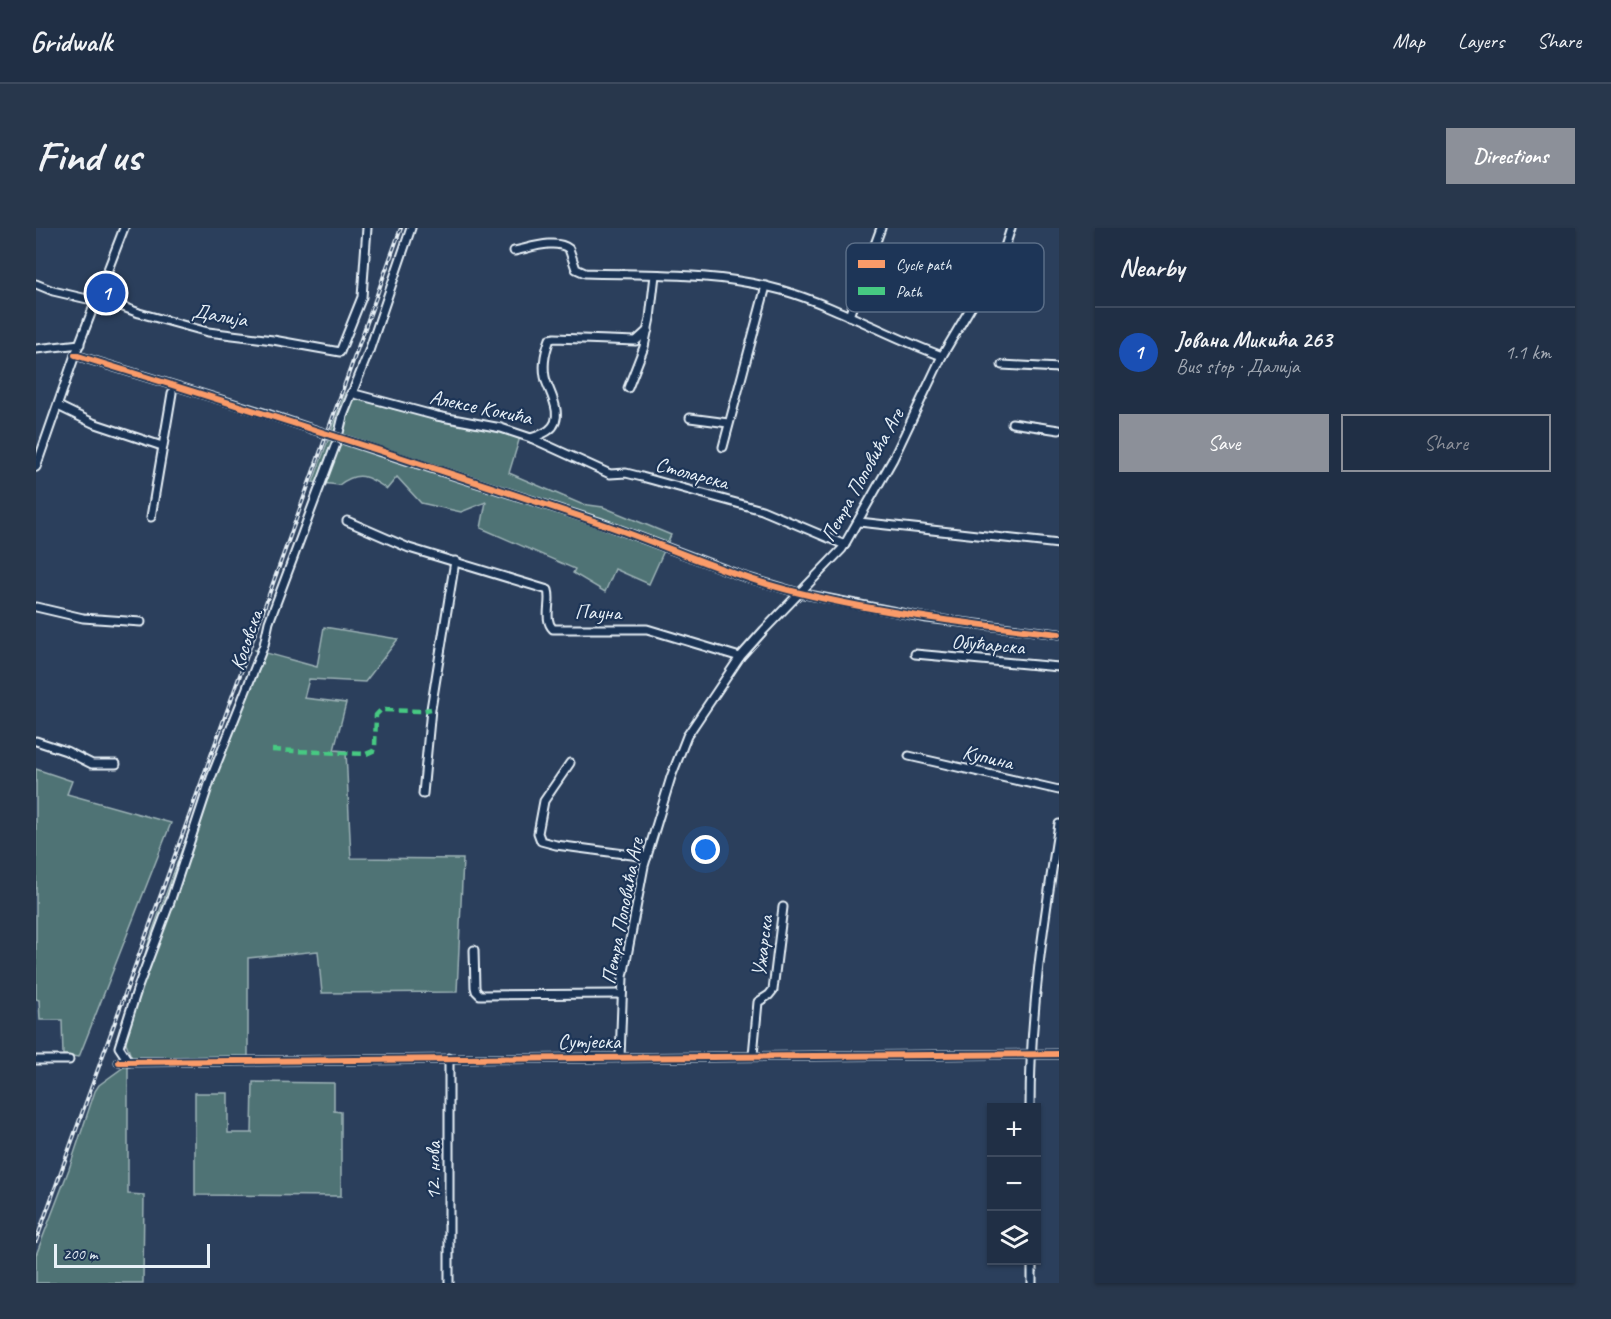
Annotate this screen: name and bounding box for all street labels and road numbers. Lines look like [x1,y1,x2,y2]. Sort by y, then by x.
street label: Далија [191,297,251,333]
street label: Алексе Кокића [428,383,536,431]
street label: Петра Поповића Аге [815,403,910,546]
street label: Столарска [653,451,734,496]
street label: Пауна [575,599,624,625]
street label: Косовска [224,604,269,674]
street label: Обућарска [950,628,1027,660]
street label: Купина [960,739,1018,776]
street label: Петра Поповића Аге [595,835,649,986]
street label: Ужарска [745,912,779,978]
street label: Сутјеска [558,1028,622,1054]
street label: 12. нова [420,1140,446,1200]

